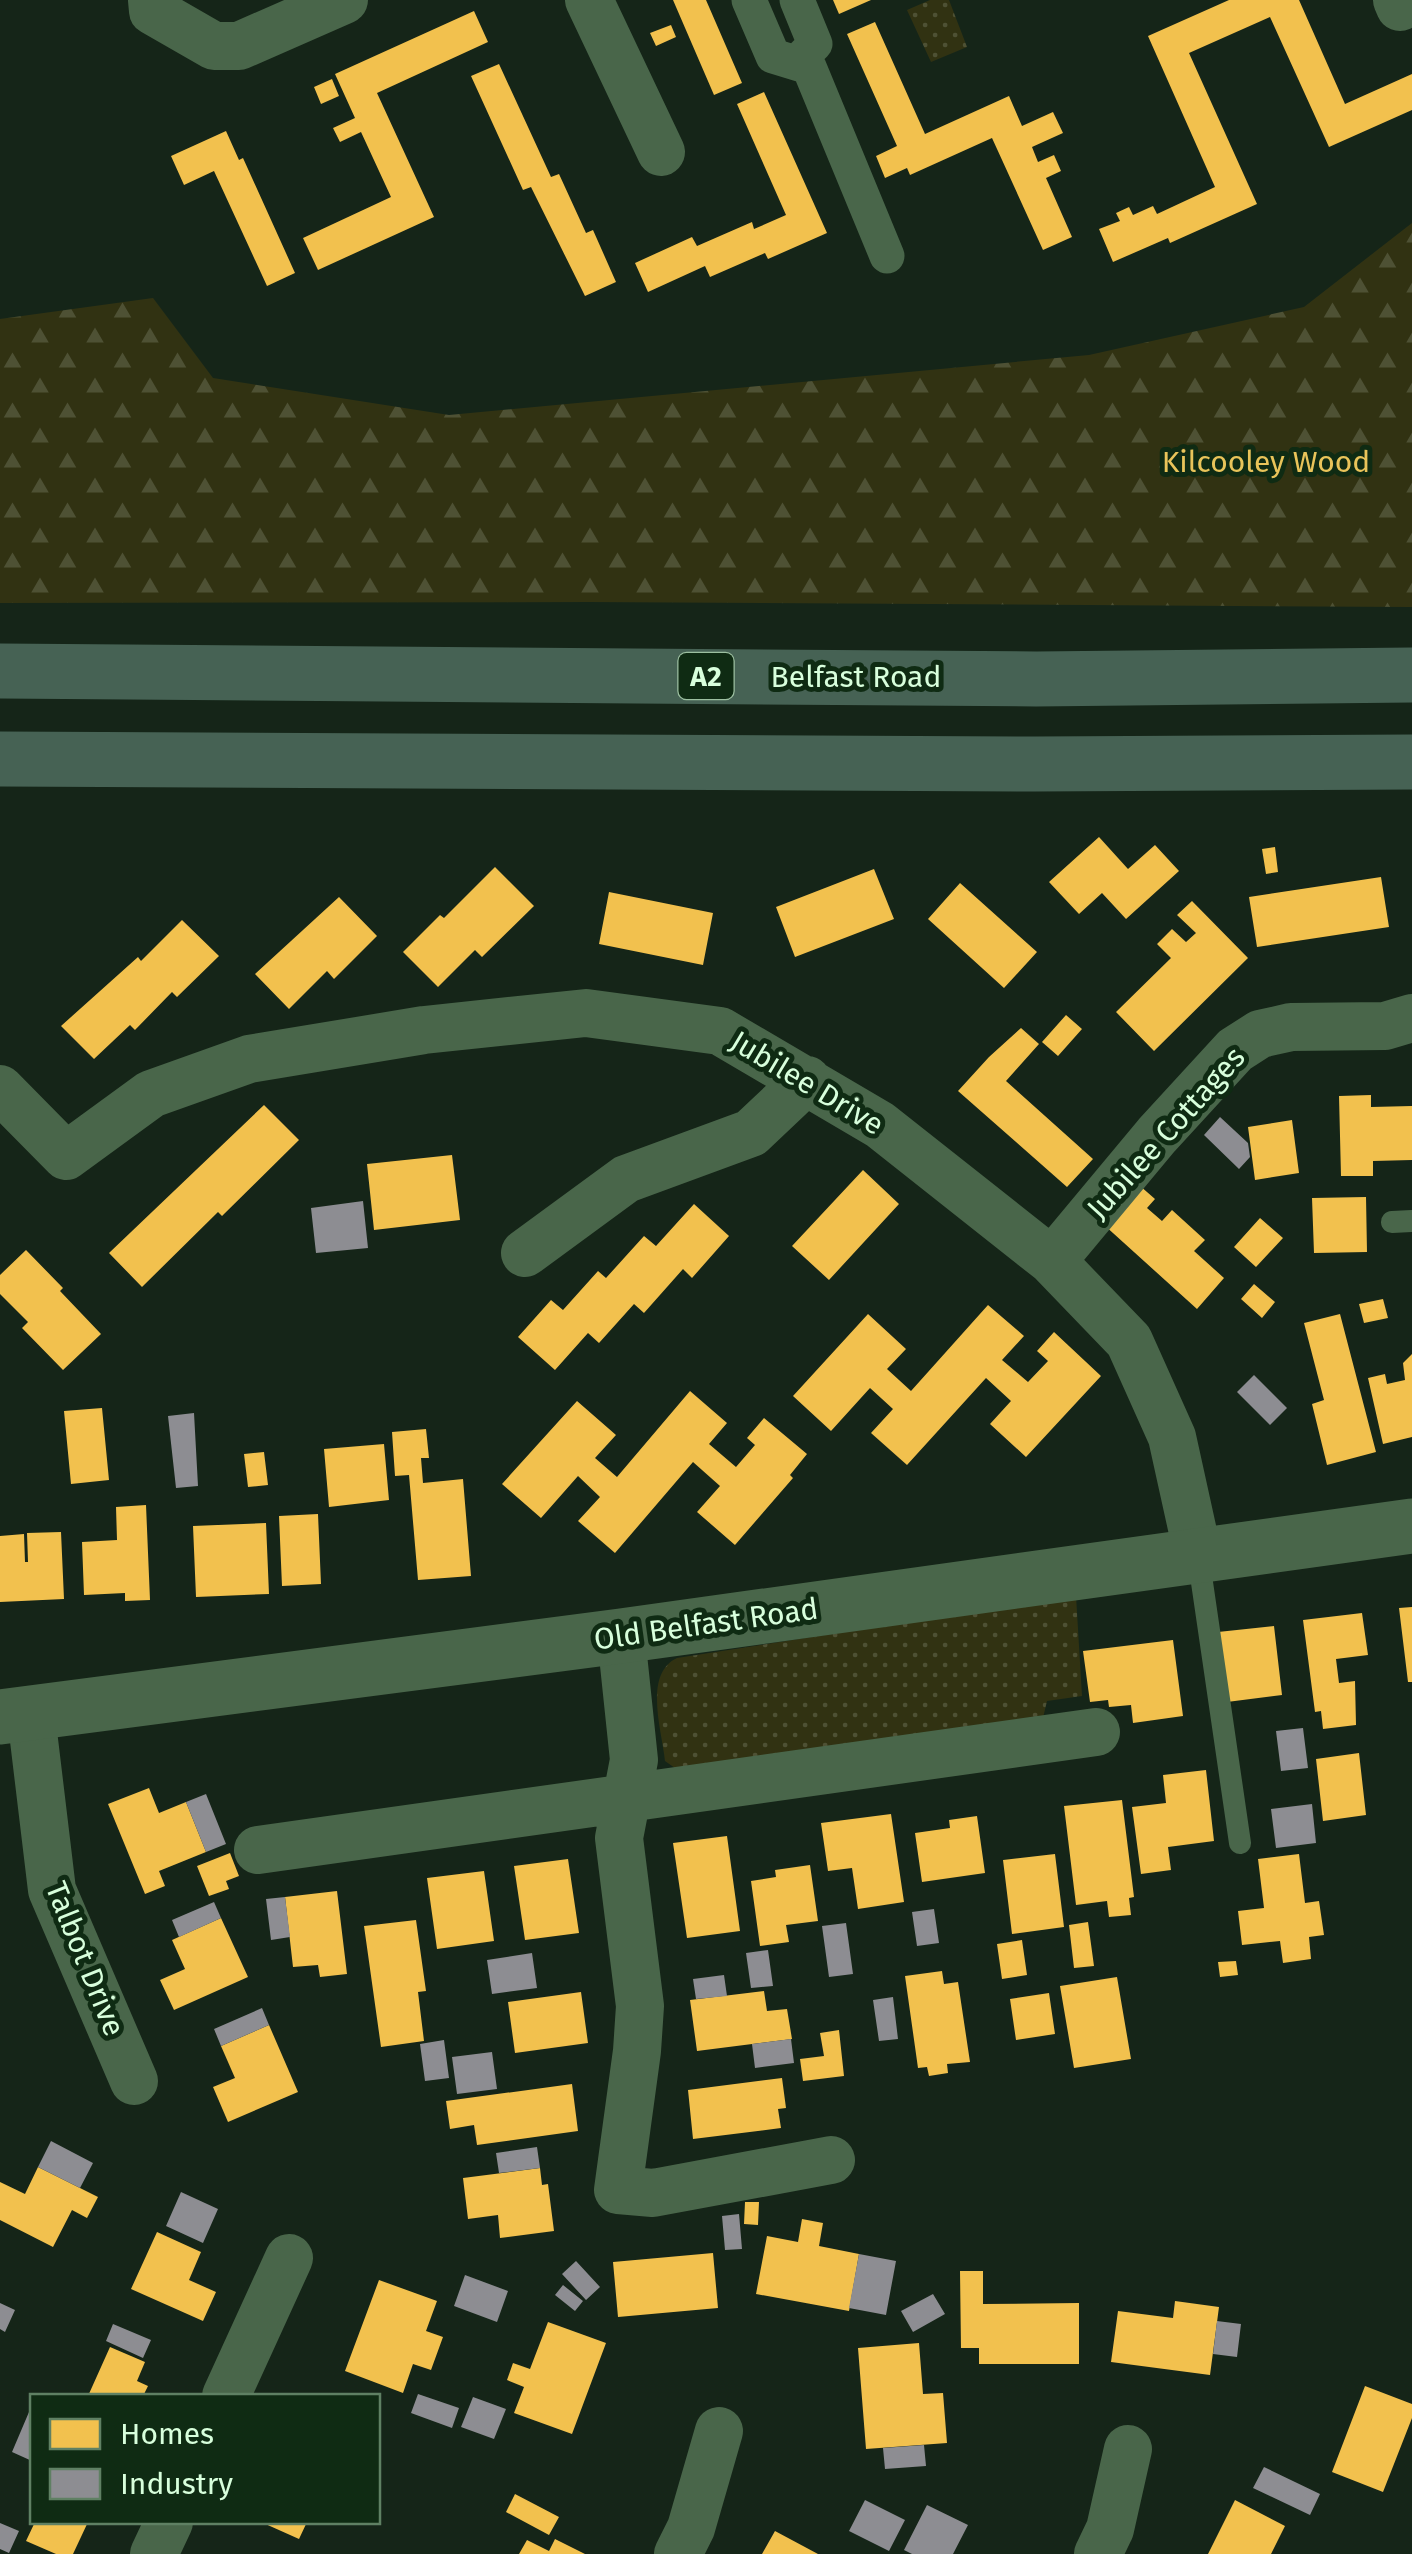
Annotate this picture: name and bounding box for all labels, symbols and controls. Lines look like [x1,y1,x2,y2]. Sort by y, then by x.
park label: Kilcooley Wood [1162,444,1370,480]
road number: A2 [678,653,734,699]
street label: Belfast Road [771,659,941,695]
street label: Jubilee Drive [724,1023,890,1143]
street label: Jubilee Cottages [1079,1040,1253,1226]
street label: Old Belfast Road [592,1590,820,1658]
street label: Talbot Drive [38,1877,132,2041]
legend [30,2394,380,2524]
text: Homes [120,2416,214,2452]
text: Industry [120,2466,233,2502]

